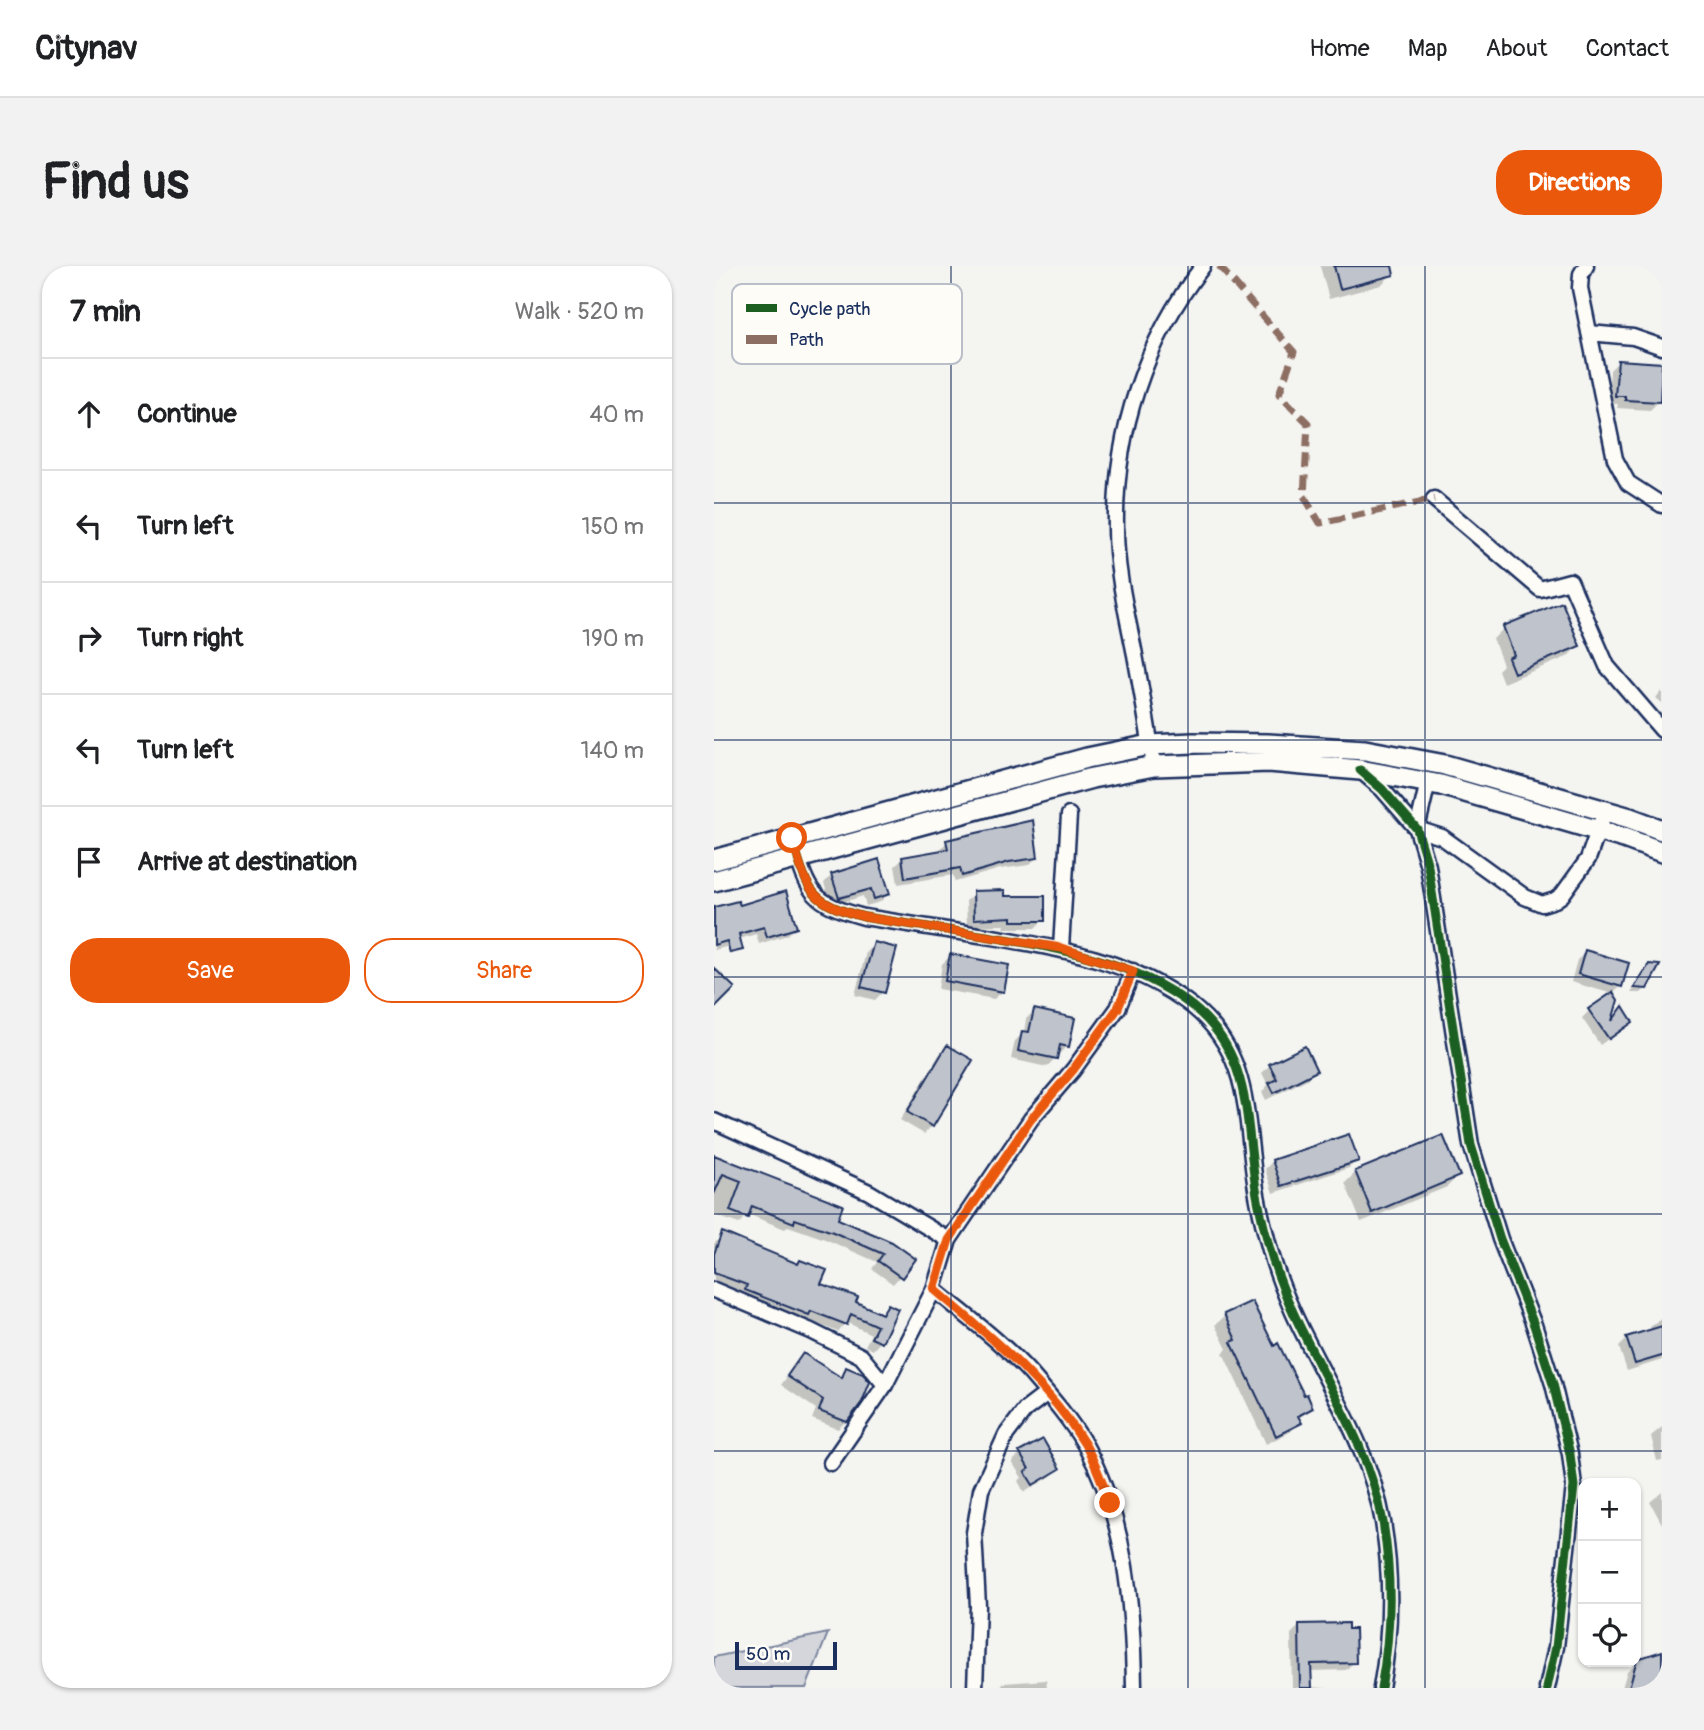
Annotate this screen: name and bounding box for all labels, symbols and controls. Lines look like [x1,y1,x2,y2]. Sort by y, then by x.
text: Citynav [35,28,138,69]
text: Home [1309,34,1370,63]
text: Map [1408,34,1448,63]
text: About [1486,34,1548,63]
text: Contact [1586,34,1669,63]
button: Directions [1496,150,1662,215]
text: Find us [42,152,189,213]
legend [732,284,962,364]
text: 7 min [70,293,141,330]
text: Walk · 520 m [515,297,644,326]
text: Cycle path [789,297,870,321]
text: Path [789,328,824,352]
icon: ahead [70,395,108,433]
text: Continue [137,398,237,430]
text: 40 m [590,400,644,429]
icon: left [70,507,108,545]
text: Turn left [137,510,233,542]
text: 150 m [581,512,644,541]
icon: right [70,619,108,657]
text: Turn right [137,622,243,654]
text: 190 m [582,624,644,653]
icon: left [70,731,108,769]
text: Turn left [137,734,233,766]
text: 140 m [581,736,644,765]
route start [776,822,807,853]
icon: arrive [70,843,108,881]
text: Arrive at destination [137,846,357,878]
button: Save [70,938,350,1003]
button: Share [364,938,644,1003]
map controls [1578,1478,1641,1667]
button: + [1578,1478,1641,1541]
route end [1094,1487,1125,1518]
button: − [1578,1541,1641,1604]
button: locate [1578,1604,1641,1667]
scale bar [735,1639,836,1671]
text: 50 m [746,1642,790,1666]

